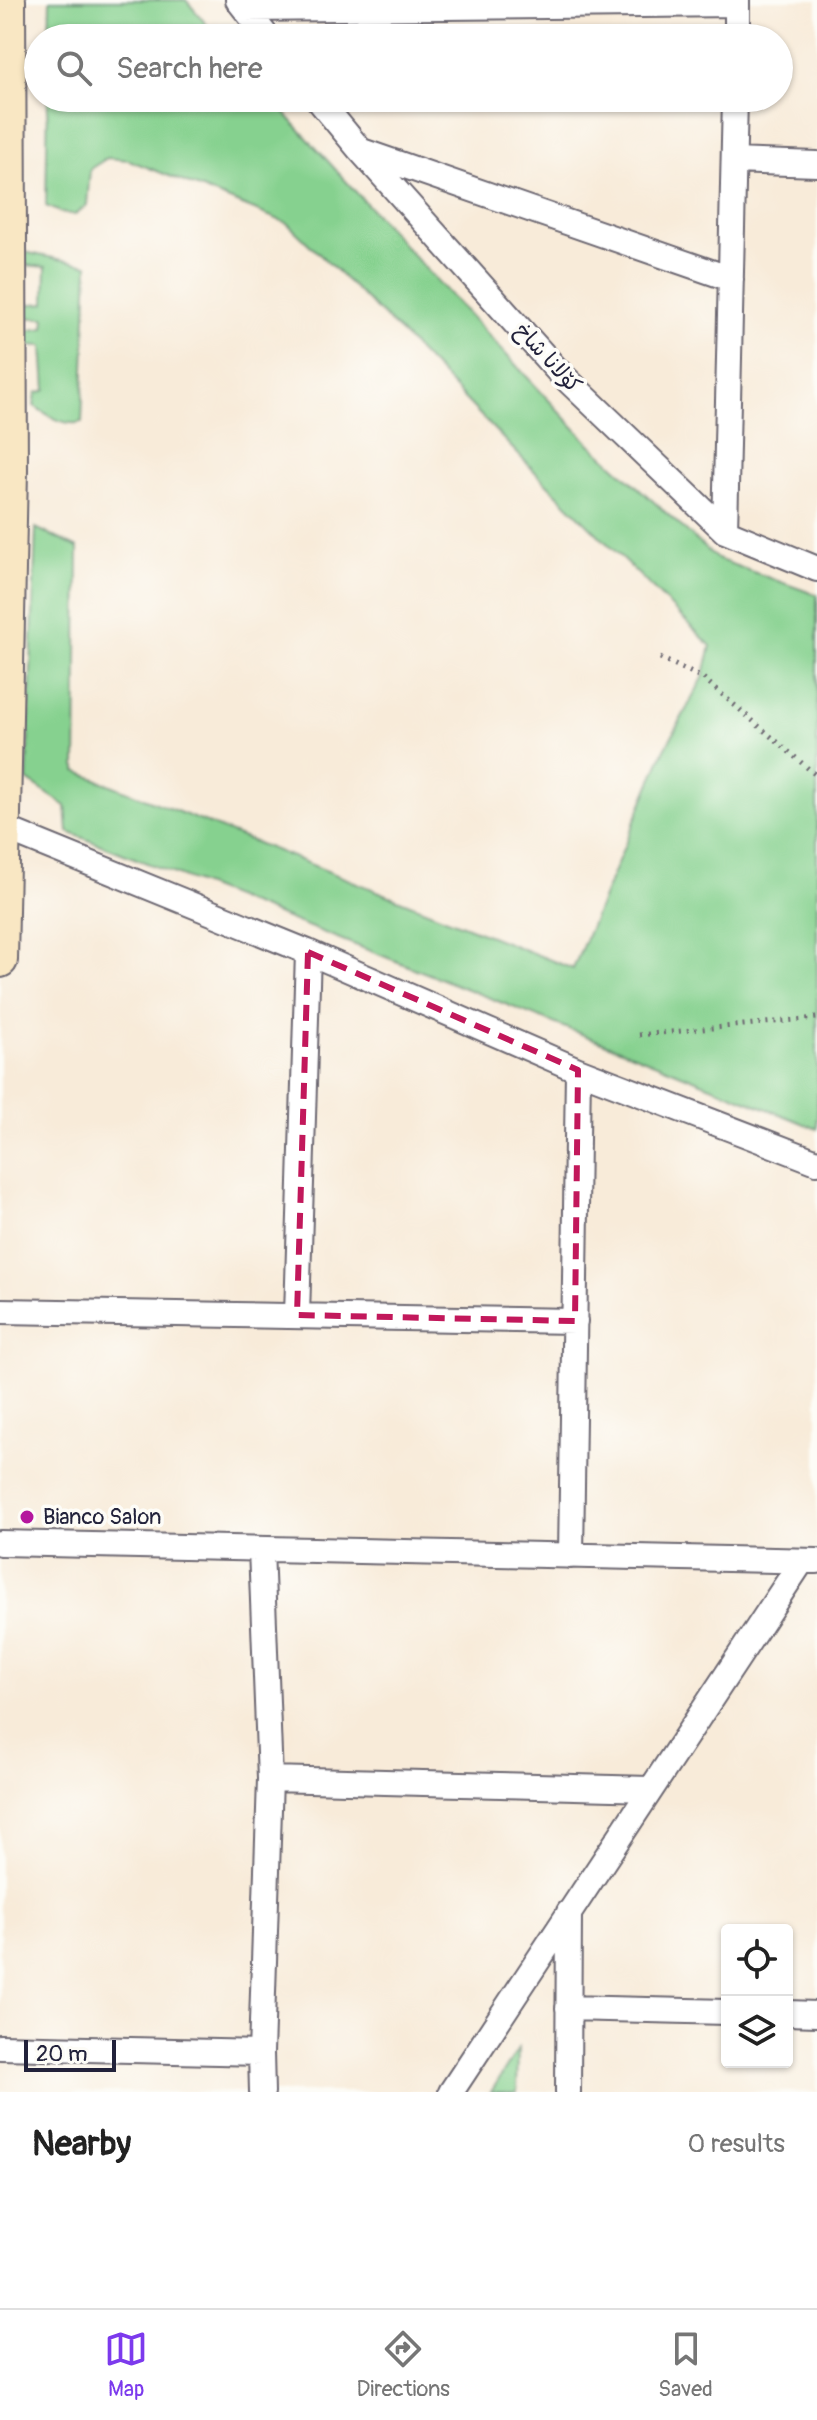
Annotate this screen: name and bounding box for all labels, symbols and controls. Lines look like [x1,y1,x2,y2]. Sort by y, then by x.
search box [24,24,793,112]
icon: search [52,46,96,90]
text: Search here [116,50,263,87]
street label: کۆلانا شاخ [508,317,588,399]
place label: Bianco Salon [43,1503,162,1531]
marker: Bianco Salon [18,1508,36,1526]
map controls [721,1924,793,2068]
button: locate [721,1924,793,1996]
button: layers [721,1996,793,2068]
scale bar [24,2036,116,2072]
text: 20 m [36,2040,88,2068]
text: Nearby [32,2123,131,2166]
text: 0 results [688,2128,785,2160]
tab: Map [104,2327,148,2403]
tab: Directions [357,2327,450,2403]
tab: Saved [658,2327,713,2403]

